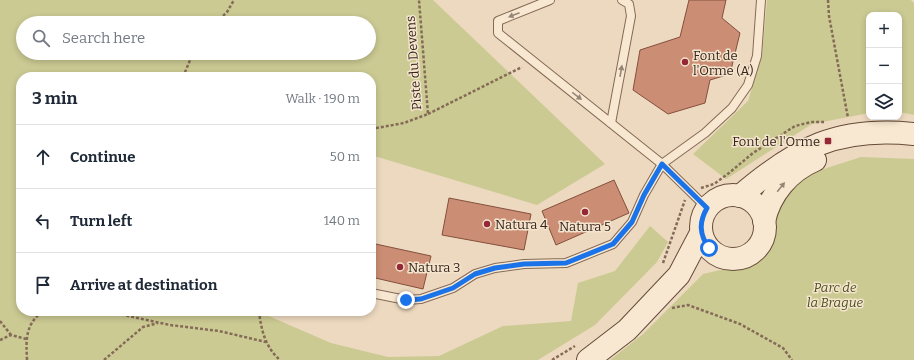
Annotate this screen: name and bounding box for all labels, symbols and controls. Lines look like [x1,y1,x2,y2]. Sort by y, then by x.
map controls [866,12,902,120]
button: + [866,12,902,48]
one-way arrow [507,13,519,19]
street label: Piste du Devens [403,15,424,111]
search box [16,16,376,60]
icon: search [30,27,52,49]
text: Search here [62,29,145,47]
place label: Font de l'Orme (A) [693,48,754,78]
button: − [866,48,902,84]
marker: Font de l'Orme (A) [680,57,690,67]
one-way arrow [618,64,624,77]
button: layers [866,84,902,120]
text: 3 min [32,88,77,109]
text: Walk · 190 m [285,91,360,106]
one-way arrow [572,91,583,100]
place label: Font de l'Orme [732,134,820,149]
marker: Font de l'Orme [823,136,833,146]
icon: ahead [32,146,54,168]
text: Continue [70,148,136,166]
text: 50 m [330,149,360,164]
one-way arrow [776,181,785,192]
marker: Natura 5 [580,207,590,217]
icon: left [32,210,54,232]
text: Turn left [70,212,132,230]
text: 140 m [324,213,360,228]
place label: Natura 4 [495,217,548,232]
marker: Natura 4 [482,219,492,229]
place label: Natura 5 [559,219,611,234]
route start [700,239,718,257]
place label: Natura 3 [408,260,460,275]
marker: Natura 3 [395,262,405,272]
icon: arrive [32,274,54,296]
text: Arrive at destination [70,276,217,294]
park label: Parc de la Brague [807,280,863,310]
route end [397,291,415,309]

